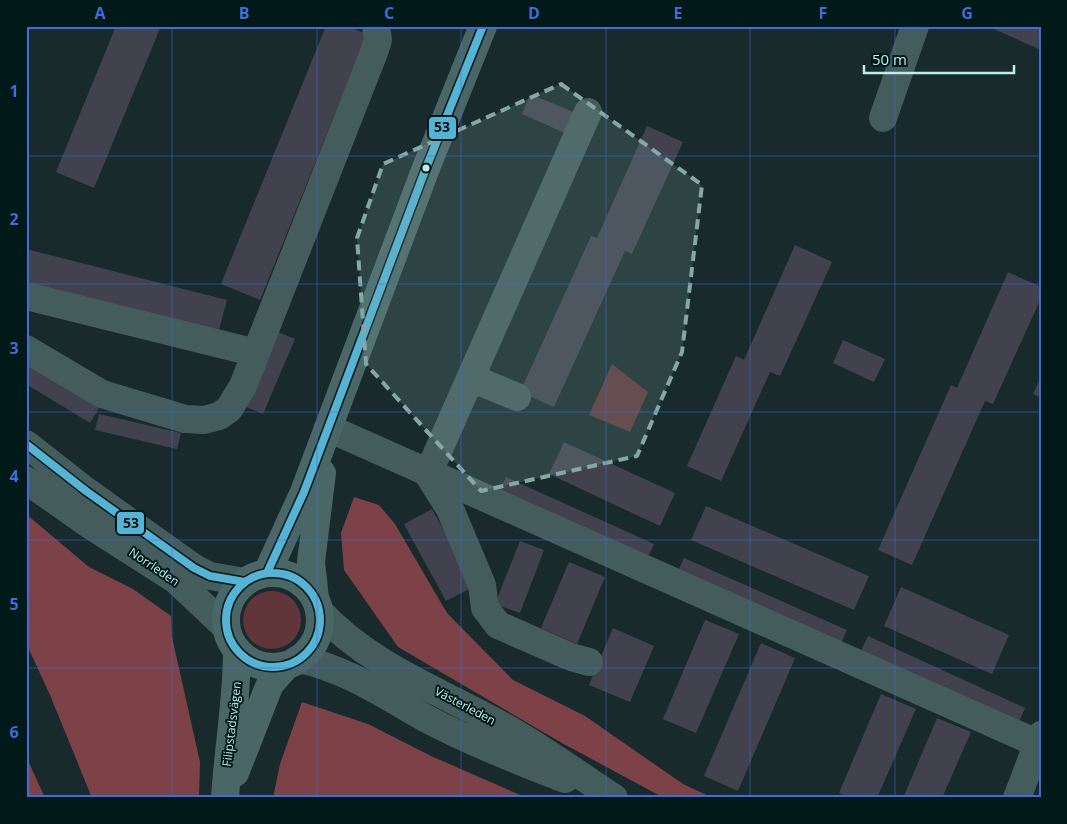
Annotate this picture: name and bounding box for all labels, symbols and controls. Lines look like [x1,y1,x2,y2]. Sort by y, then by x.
text: A [94,2,106,24]
text: B [239,2,249,24]
text: C [384,2,394,24]
text: D [528,2,540,24]
text: E [674,2,683,24]
text: F [819,2,827,24]
text: G [961,2,973,24]
scale bar [864,42,1014,74]
text: 50 m [872,49,907,69]
text: 1 [9,80,19,102]
line badge: 53 [428,116,457,140]
text: 53 [434,117,450,136]
unlabelled marker [421,163,431,173]
text: 2 [9,208,19,230]
text: 3 [9,337,19,359]
text: 4 [9,465,19,487]
line badge: 53 [116,511,145,535]
text: 53 [123,513,139,532]
street label: Norrleden [126,544,183,590]
text: 5 [9,593,19,615]
street label: Filipstadsvägen [218,680,245,767]
street label: Västerleden [432,682,499,729]
text: 6 [9,721,19,743]

